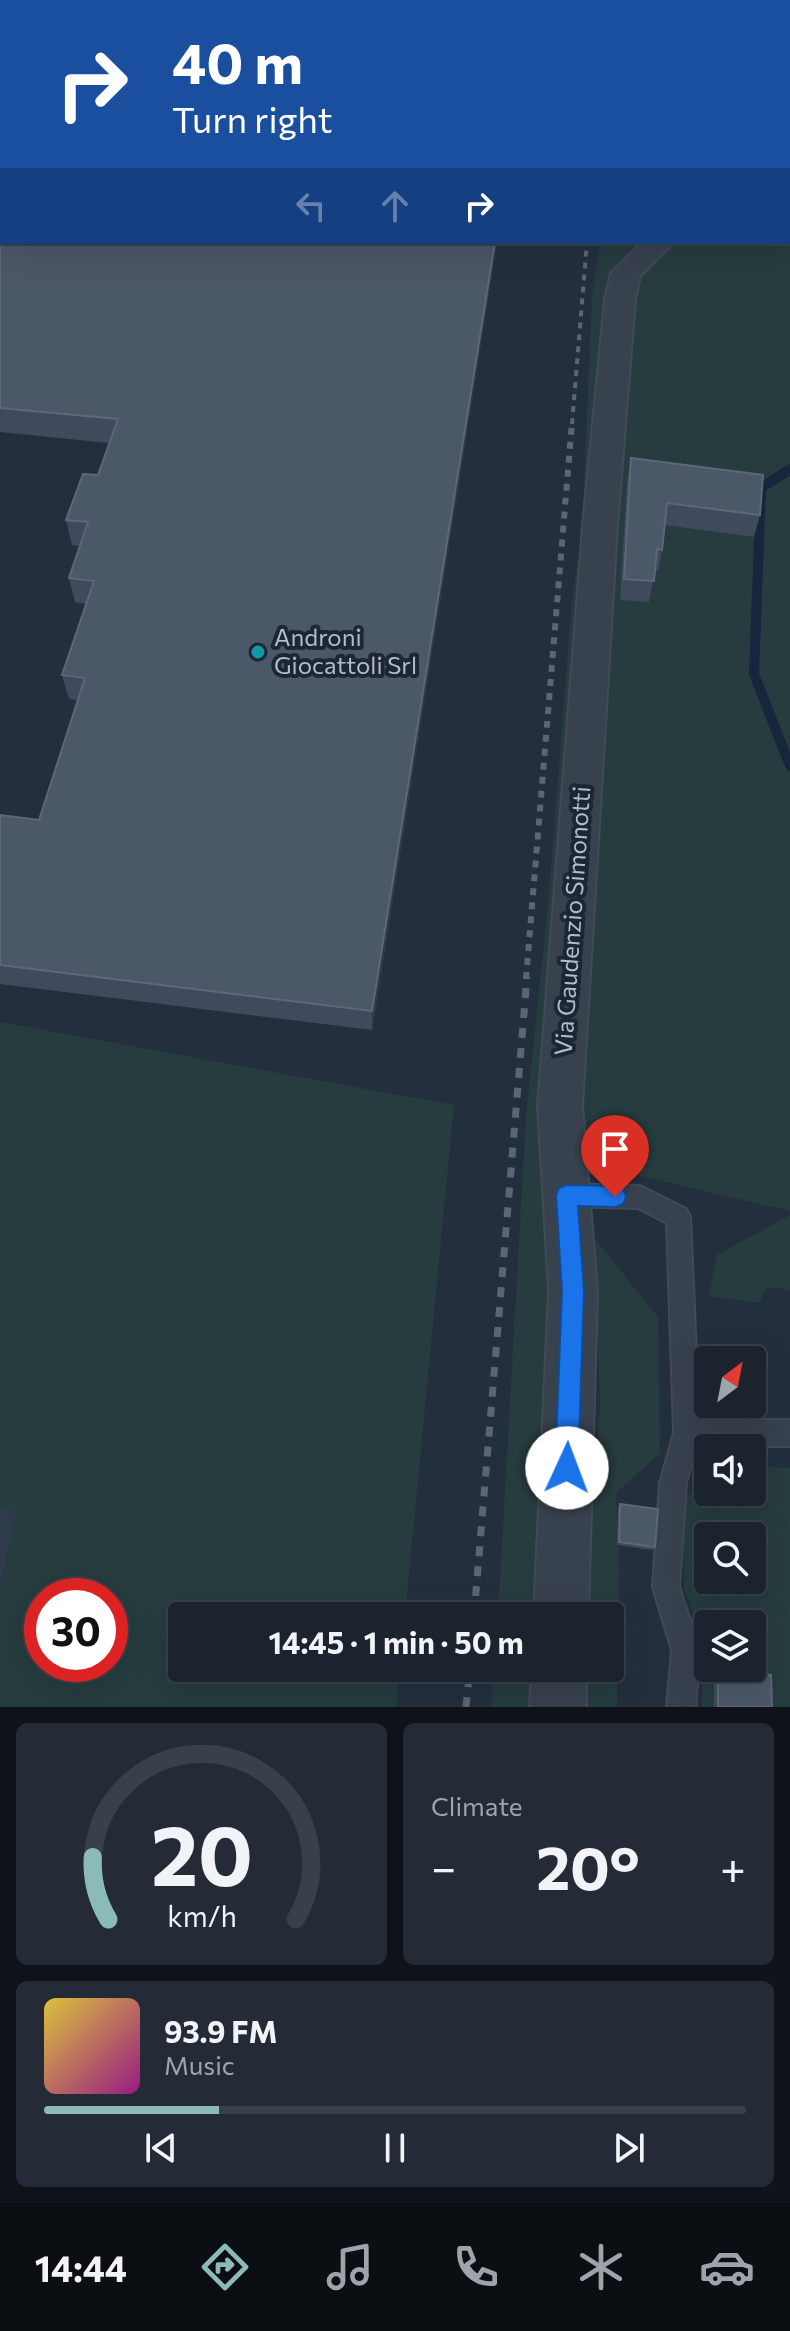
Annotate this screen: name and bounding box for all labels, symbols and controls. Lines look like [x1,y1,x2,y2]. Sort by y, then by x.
text: 40 m [172,27,303,96]
icon: right [40,32,144,136]
text: Turn right [172,96,333,140]
icon: left [289,184,333,228]
icon: ahead [373,184,417,228]
icon: right [457,184,501,228]
place label: Androni Giocattoli Srl [274,622,417,679]
marker: Androni Giocattoli Srl [249,643,267,661]
street label: Via Gaudenzio Simonotti [548,785,595,1057]
pin [581,1115,649,1197]
icon: arrive [593,1127,637,1171]
north arrow [694,1346,766,1418]
map controls [694,1346,766,1682]
position arrow [525,1426,609,1510]
button: sound [694,1434,766,1506]
button: search [694,1522,766,1594]
speed limit sign: 30 [24,1578,128,1682]
button: layers [694,1610,766,1682]
text: 14:45 · 1 min · 50 m [268,1623,524,1660]
text: Climate [431,1790,523,1821]
text: 20 [150,1801,253,1903]
text: 20° [536,1829,640,1902]
text: − [431,1839,456,1893]
text: + [720,1839,746,1893]
text: km/h [167,1898,236,1933]
text: 93.9 FM [164,2012,277,2049]
text: Music [164,2049,235,2080]
icon: previous [139,2126,183,2170]
icon: pause [373,2126,417,2170]
icon: next [607,2126,651,2170]
icon: directions [197,2239,253,2295]
icon: music [322,2239,378,2295]
icon: phone [448,2239,504,2295]
icon: climate [573,2239,629,2295]
icon: car [699,2239,755,2295]
text: 14:44 [35,2245,127,2289]

